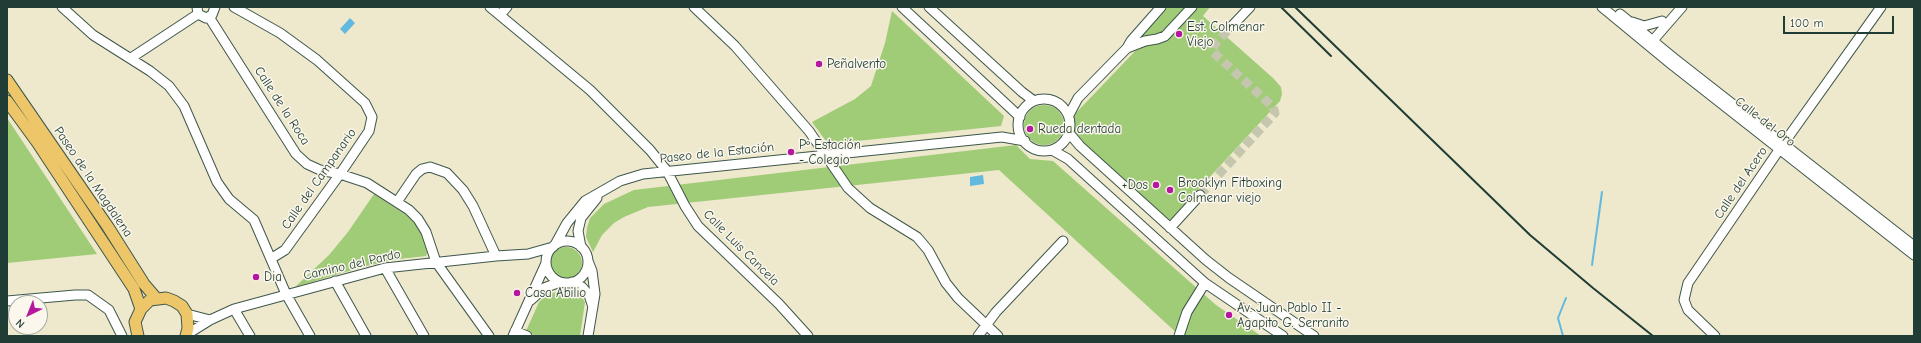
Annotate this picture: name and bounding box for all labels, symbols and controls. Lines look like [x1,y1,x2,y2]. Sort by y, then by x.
scale bar [1785,8,1896,34]
text: 100 m [1790,16,1823,30]
place label: Est. Colmenar Viejo [1187,19,1264,50]
marker: Est. Colmenar Viejo [1174,29,1184,39]
place label: Peñalvento [827,56,886,72]
marker: Peñalvento [814,59,824,69]
street label: Calle de la Roca [251,64,313,148]
street label: Calle del Oro [1732,94,1798,150]
place label: Rueda dentada [1038,121,1121,137]
street label: Paseo de la Magdalena [50,124,136,240]
marker: Rueda dentada [1025,124,1035,134]
street label: Calle del Campanario [278,125,360,233]
place label: Pº Estación - Colegio [799,137,861,168]
street label: Paseo de la Estación [659,139,775,167]
street label: Calle del Acero [1711,144,1771,222]
marker: Pº Estación - Colegio [786,147,796,157]
place label: Brooklyn Fitboxing Colmenar viejo [1178,175,1282,206]
place label: +Dos [1122,177,1148,193]
marker: +Dos [1151,180,1161,190]
marker: Brooklyn Fitboxing Colmenar viejo [1165,185,1175,195]
street label: Calle Luis Cancela [700,207,782,289]
street label: Camino del Pardo [302,246,402,284]
place label: Dia [264,269,282,285]
marker: Dia [251,272,261,282]
place label: Casa Abilio [525,285,586,301]
marker: Casa Abilio [512,288,522,298]
north arrow [8,295,48,335]
place label: Av. Juan Pablo II - Agapito G. Serranito [1237,300,1349,331]
marker: Av. Juan Pablo II - Agapito G. Serranito [1224,310,1234,320]
text: N [13,316,27,331]

